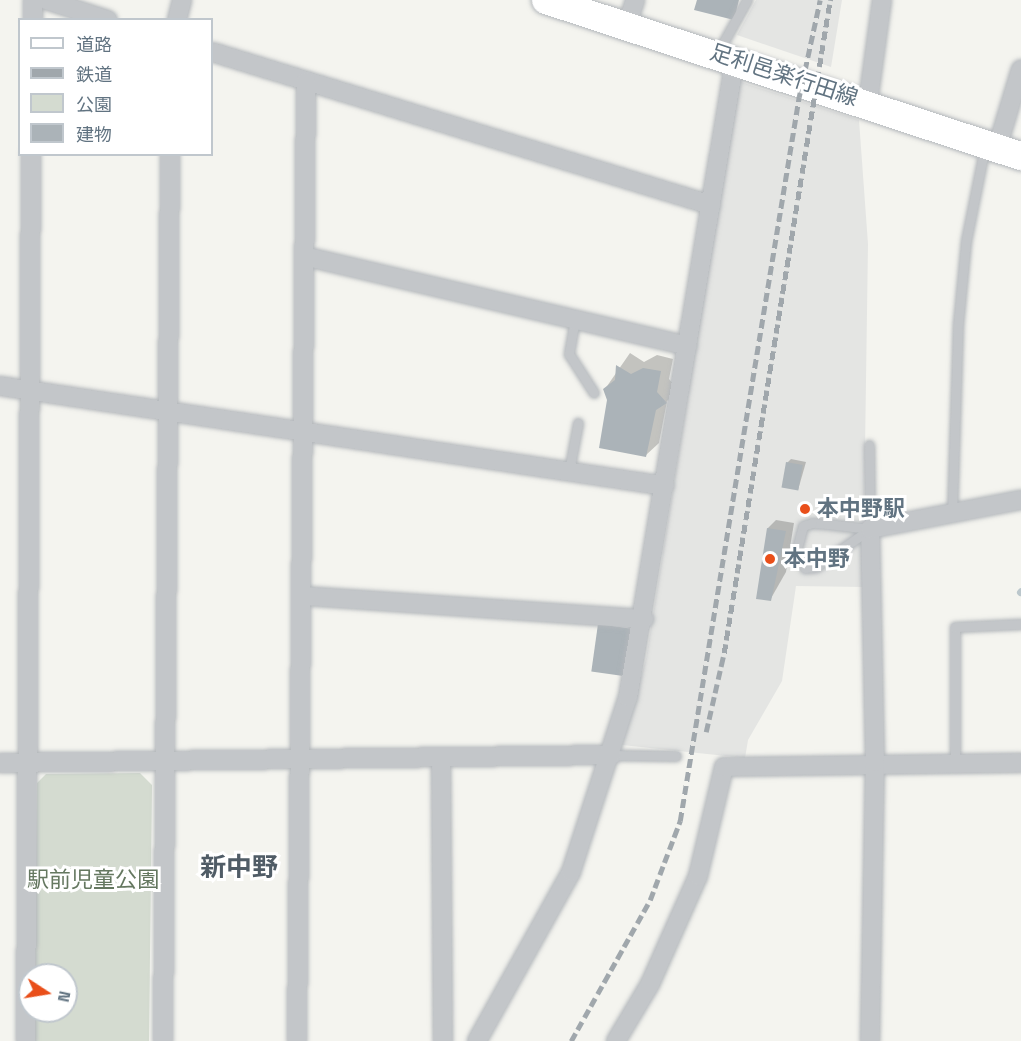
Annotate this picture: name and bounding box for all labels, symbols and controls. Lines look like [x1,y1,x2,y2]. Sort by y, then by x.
legend [18,18,213,156]
text: 道路 [76,33,112,56]
street label: 足利邑楽行田線 [707,39,861,111]
text: 鉄道 [76,63,112,86]
text: 公園 [76,93,112,116]
text: 建物 [76,123,112,146]
place label: 本中野駅 [817,496,905,522]
marker: 本中野駅 [798,502,812,516]
place label: 本中野 [784,546,850,572]
marker: 本中野 [761,550,779,568]
district label: 新中野 [200,852,278,884]
park label: 駅前児童公園 [27,867,159,893]
north arrow [18,963,78,1023]
text: N [53,989,76,1004]

